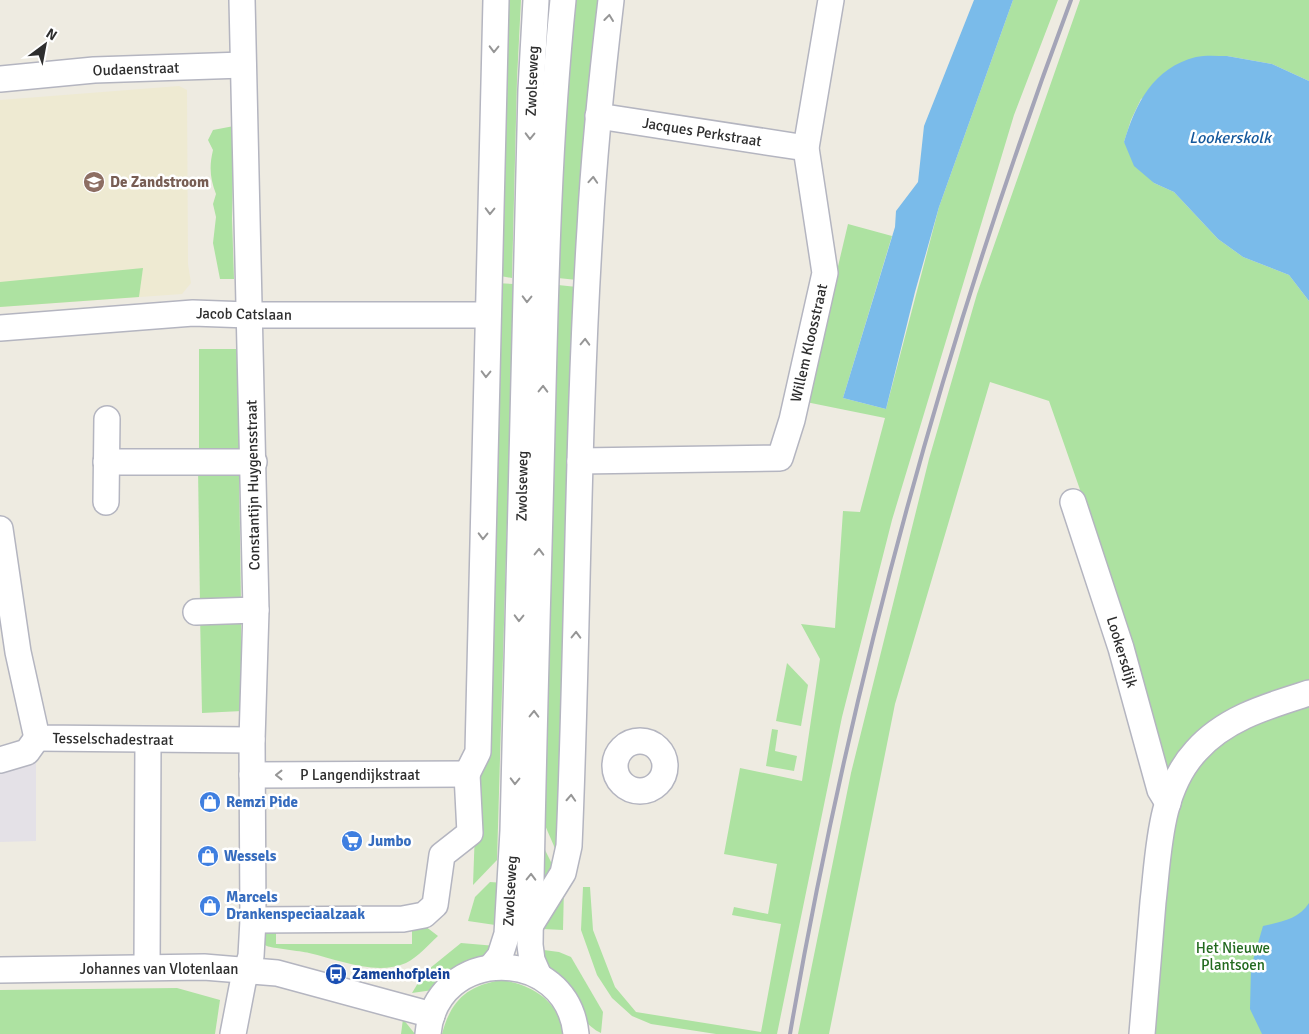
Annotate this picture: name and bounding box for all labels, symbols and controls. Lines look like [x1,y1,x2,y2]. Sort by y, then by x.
one-way arrow [603,14,614,22]
north arrow [20,20,70,70]
text: N [43,25,60,44]
one-way arrow [489,45,500,53]
street label: Zwolseweg [522,45,542,117]
street label: Oudaenstraat [92,58,180,80]
street label: Jacques Perkstraat [641,114,763,150]
water label: Lookerskolk [1189,128,1273,148]
one-way arrow [525,132,535,140]
school or university icon: De Zandstroom [82,170,106,194]
place label: De Zandstroom [110,173,209,191]
one-way arrow [587,175,598,183]
one-way arrow [485,207,496,215]
street label: Willem Kloosstraat [787,282,831,404]
one-way arrow [521,295,532,303]
street label: Jacob Catslaan [196,304,292,324]
one-way arrow [579,338,590,346]
one-way arrow [481,370,491,378]
one-way arrow [537,385,548,393]
street label: Constantijn Huygensstraat [243,400,263,570]
street label: Zwolseweg [512,450,532,522]
one-way arrow [478,532,488,540]
one-way arrow [533,548,544,556]
street label: Lookersdijk [1103,614,1141,690]
one-way arrow [513,615,524,623]
one-way arrow [571,631,581,638]
one-way arrow [529,710,540,718]
street label: Tesselschadestraat [52,729,174,749]
street label: P Langendijkstraat [300,766,420,784]
one-way arrow [274,770,282,780]
one-way arrow [509,777,520,785]
shop icon: Remzi Pide [198,790,222,814]
place label: Remzi Pide [226,793,298,811]
one-way arrow [566,793,577,801]
supermarket icon: Jumbo [340,829,364,853]
place label: Jumbo [368,832,411,850]
shop icon: Wessels [196,844,220,868]
place label: Wessels [224,847,277,865]
street label: Zwolseweg [499,855,521,927]
one-way arrow [525,873,536,881]
place label: Marcels Drankenspeciaalzaak [226,888,365,923]
shop icon: Marcels Drankenspeciaalzaak [198,894,222,918]
park label: Het Nieuwe Plantsoen [1196,939,1270,974]
street label: Johannes van Vlotenlaan [79,960,239,978]
bus stop icon: Zamenhofplein [324,962,348,986]
place label: Zamenhofplein [352,965,450,983]

